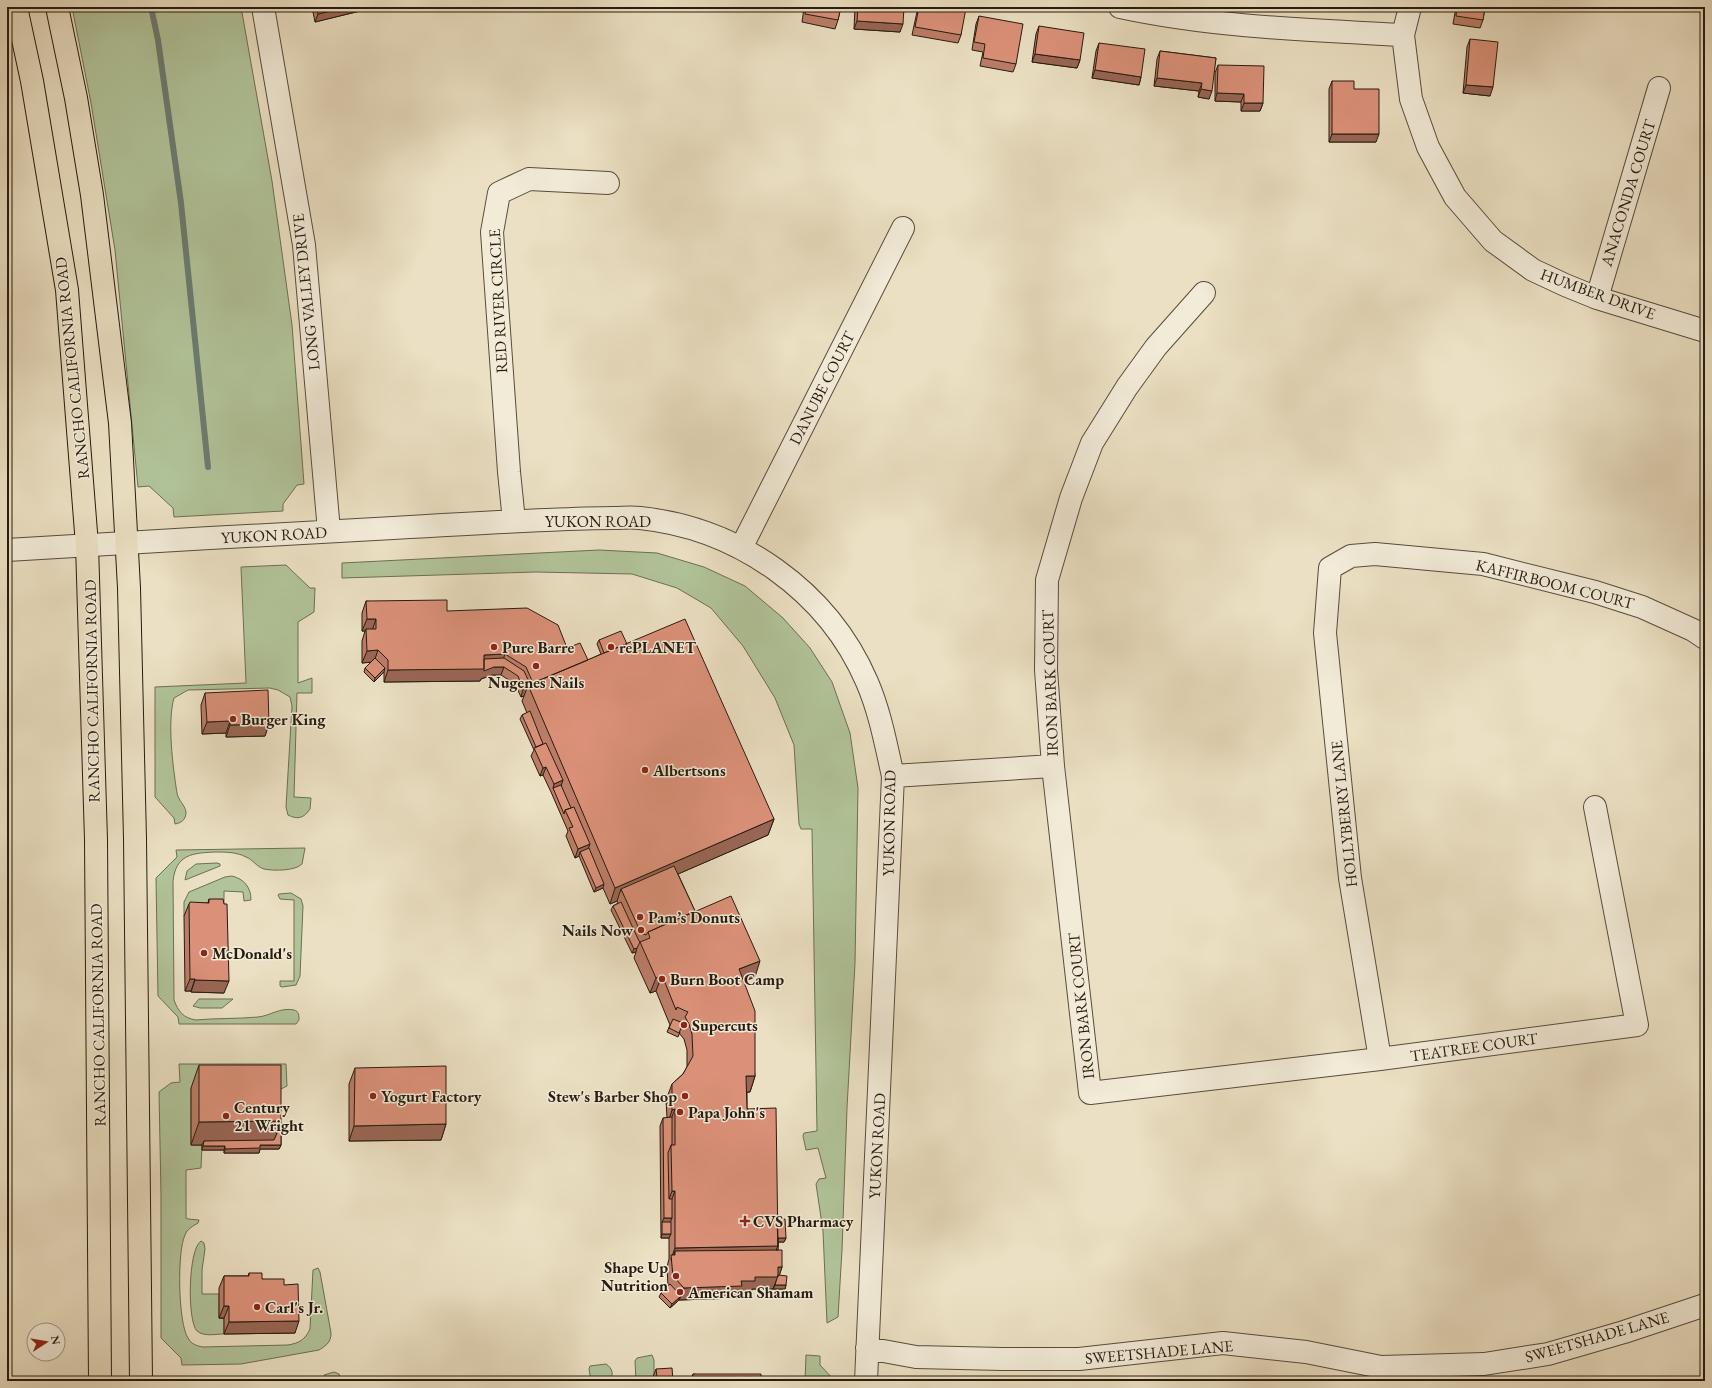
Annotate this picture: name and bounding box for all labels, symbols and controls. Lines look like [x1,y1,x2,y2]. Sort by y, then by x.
street label: ANACONDA COURT [1595,117,1660,270]
street label: LONG VALLEY DRIVE [287,212,325,372]
street label: RED RIVER CIRCLE [484,228,512,374]
street label: RANCHO CALIFORNIA ROAD [50,256,94,480]
street label: HUMBER DRIVE [1538,263,1658,325]
street label: DANUBE COURT [784,327,860,448]
street label: YUKON ROAD [545,511,651,532]
street label: YUKON ROAD [220,522,328,548]
street label: KAFFIRBOOM COURT [1474,554,1637,614]
street label: RANCHO CALIFORNIA ROAD [80,579,104,803]
street label: IRON BARK COURT [1037,609,1063,757]
place label: Pure Barre [502,637,574,658]
place label: rePLANET [619,637,697,658]
marker: Pure Barre [489,642,499,652]
marker: rePLANET [606,642,616,652]
marker: Nugenes Nails [531,661,541,671]
place label: Nugenes Nails [488,672,584,693]
place label: Burger King [241,709,326,730]
marker: Burger King [228,714,238,724]
street label: HOLLYBERRY LANE [1326,739,1362,889]
place label: Albertsons [652,760,726,781]
marker: Albertsons [640,765,650,775]
street label: YUKON ROAD [878,770,900,876]
street label: RANCHO CALIFORNIA ROAD [86,903,110,1127]
place label: Pam’s Donuts [648,907,740,928]
marker: Pam’s Donuts [635,912,645,922]
place label: Nails Now [562,920,633,941]
marker: Nails Now [636,925,646,935]
street label: IRON BARK COURT [1063,932,1099,1080]
place label: McDonald's [212,943,292,964]
marker: McDonald's [199,948,209,958]
place label: Burn Boot Camp [670,969,784,990]
marker: Burn Boot Camp [657,974,667,984]
place label: Supercuts [692,1015,758,1036]
marker: Supercuts [679,1020,689,1030]
street label: TEATREE COURT [1409,1028,1539,1066]
place label: Yogurt Factory [381,1086,482,1107]
place label: Stew's Barber Shop [548,1086,677,1107]
marker: Yogurt Factory [368,1091,378,1101]
marker: Stew's Barber Shop [680,1091,690,1101]
street label: YUKON ROAD [864,1092,890,1200]
place label: Century 21 Wright [234,1097,304,1136]
place label: Papa John's [688,1102,765,1123]
marker: Papa John's [675,1107,685,1117]
marker: Century 21 Wright [221,1111,231,1121]
place label: CVS Pharmacy [753,1211,854,1232]
marker: CVS Pharmacy [740,1216,750,1226]
place label: Shape Up Nutrition [601,1257,668,1296]
marker: Shape Up Nutrition [671,1271,681,1281]
place label: American Shamam [687,1282,813,1303]
marker: American Shamam [675,1287,685,1297]
place label: Carl's Jr. [265,1297,323,1318]
marker: Carl's Jr. [252,1302,262,1312]
street label: SWEETSHADE LANE [1523,1306,1671,1368]
north arrow [26,1322,66,1362]
text: N [48,1334,64,1346]
street label: SWEETSHADE LANE [1084,1335,1234,1369]

